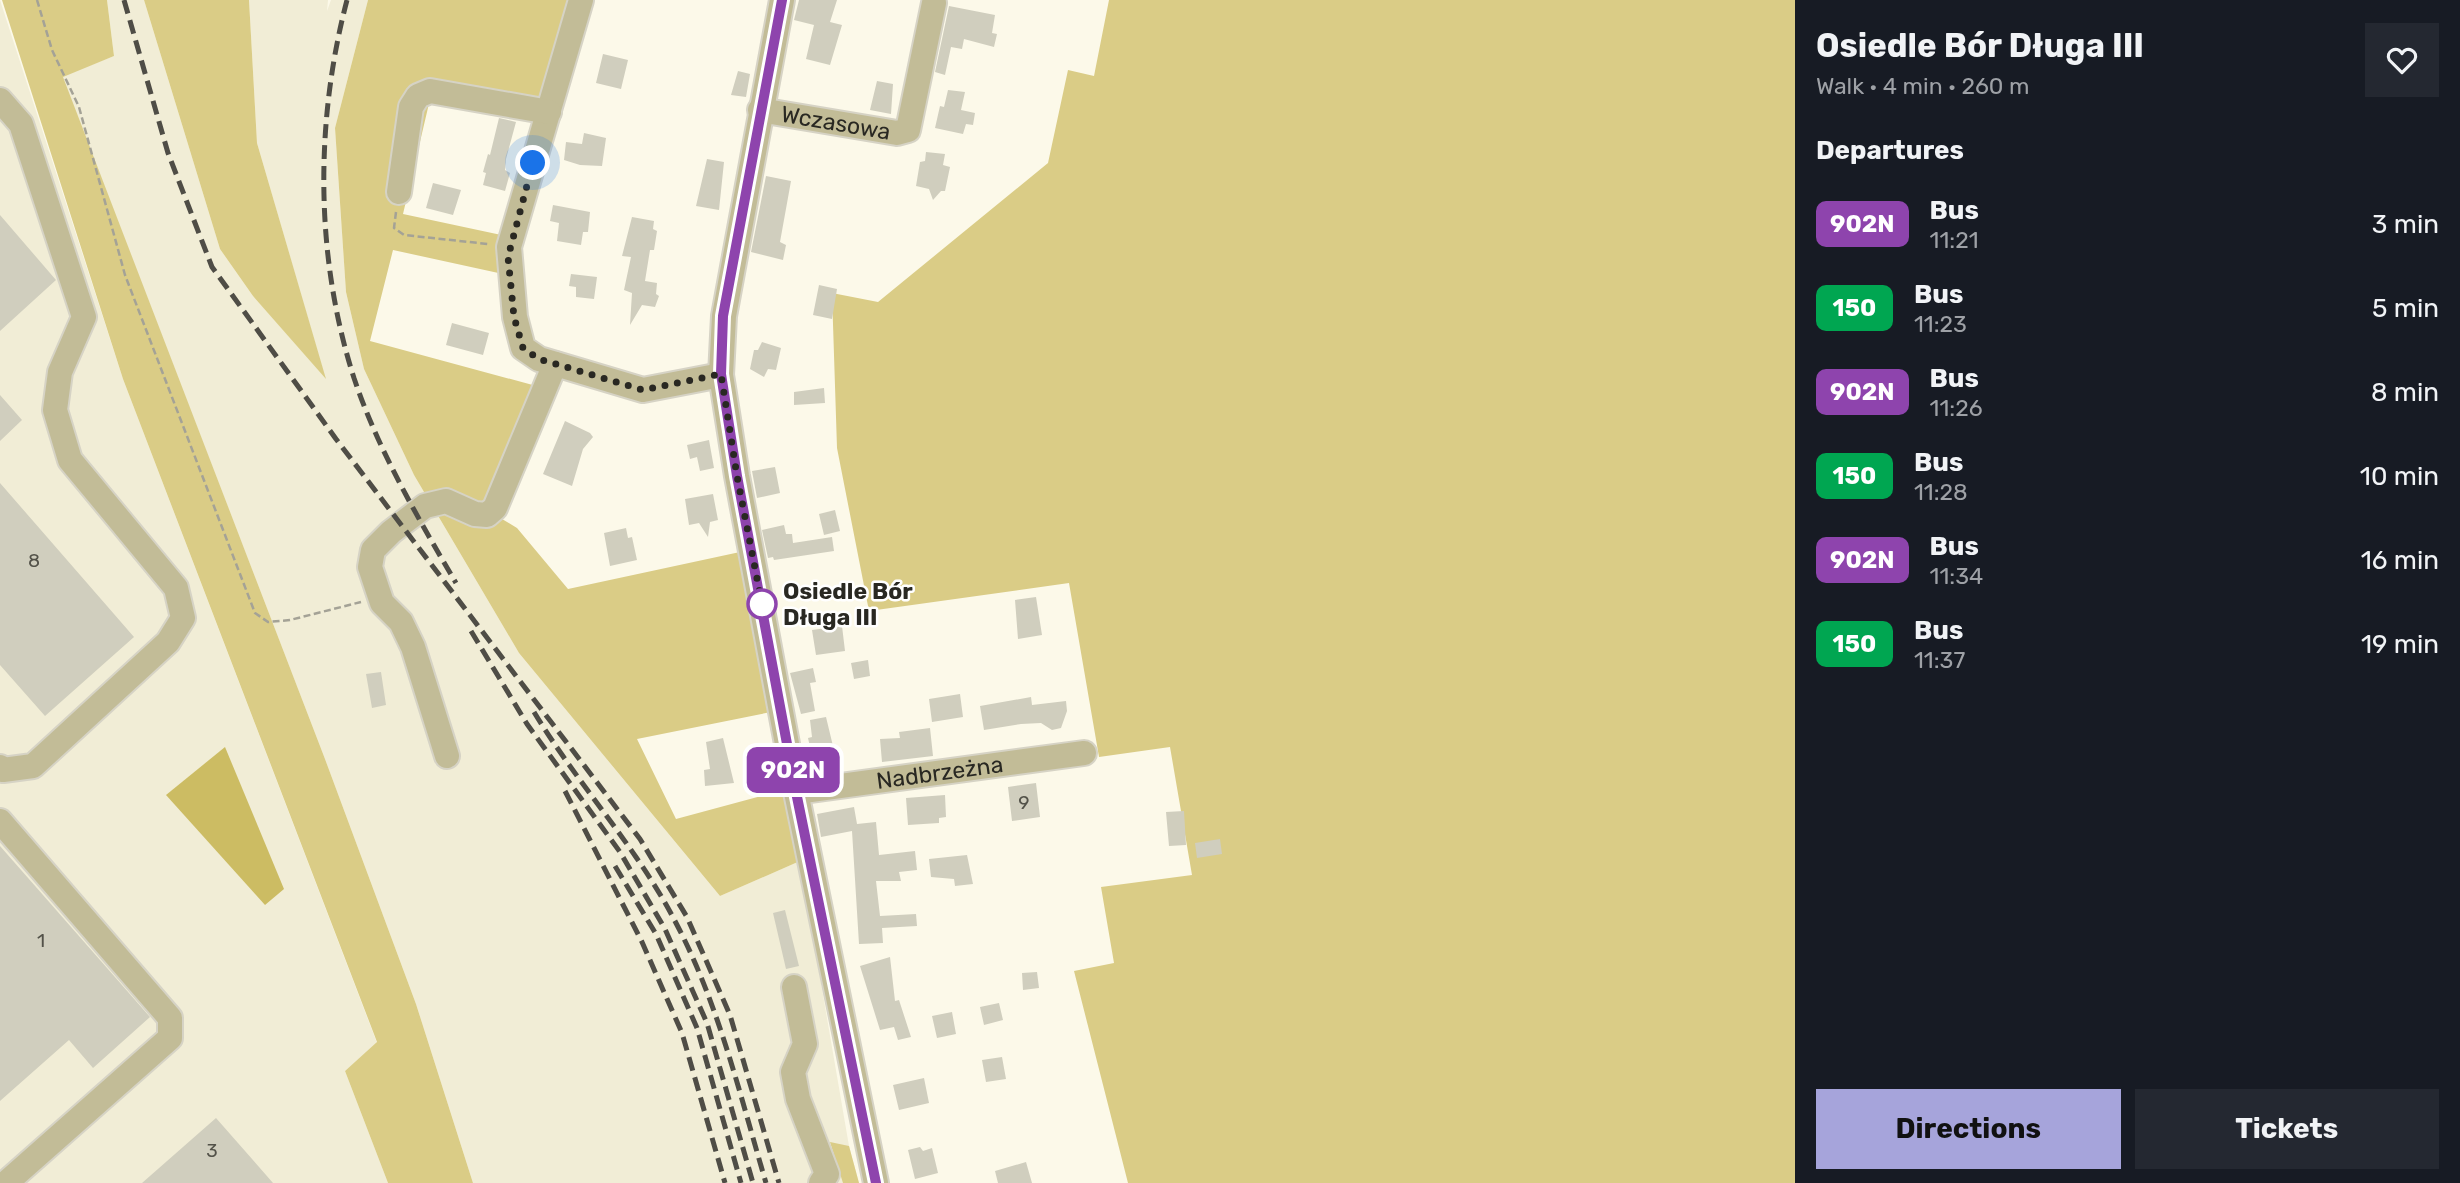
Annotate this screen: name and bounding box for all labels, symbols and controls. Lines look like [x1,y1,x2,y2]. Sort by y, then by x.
button: heart [2365,23,2439,97]
text: Osiedle Bór Długa III [1816,26,2144,65]
text: Walk · 4 min · 260 m [1816,72,2030,100]
street label: Wczasowa [779,100,893,146]
text: Departures [1816,135,1964,166]
your location [515,145,550,180]
text: Bus [1930,195,1979,226]
text: 3 min [2372,209,2439,240]
text: 902N [1830,210,1895,238]
text: 11:21 [1930,226,1978,254]
text: Bus [1914,279,1963,310]
text: 5 min [2372,293,2439,324]
text: 150 [1833,294,1876,322]
text: 11:23 [1914,310,1967,338]
text: Bus [1930,363,1979,394]
text: 8 min [2371,377,2439,408]
text: 902N [1830,378,1895,406]
text: 11:26 [1930,394,1983,422]
text: Bus [1914,447,1963,478]
text: 10 min [2360,461,2439,492]
text: 150 [1833,462,1876,490]
text: 11:28 [1914,478,1968,506]
text: Bus [1930,531,1979,562]
text: 16 min [2361,545,2439,576]
text: 902N [1830,546,1895,574]
house number: 8 [28,549,40,572]
text: 11:34 [1930,562,1983,590]
place label: Osiedle Bór Długa III [783,577,913,631]
marker: Osiedle Bór Długa III [747,589,777,619]
text: Bus [1914,615,1963,646]
text: 19 min [2361,629,2439,660]
text: 150 [1833,630,1876,658]
text: 11:37 [1914,646,1965,674]
line badge: 902N [744,747,842,793]
street label: Nadbrzeżna [875,750,1005,795]
text: 902N [761,756,825,784]
house number: 9 [1018,791,1030,814]
house number: 1 [37,929,45,952]
button: Directions [1816,1089,2121,1169]
button: Tickets [2135,1089,2439,1169]
house number: 3 [206,1139,218,1162]

